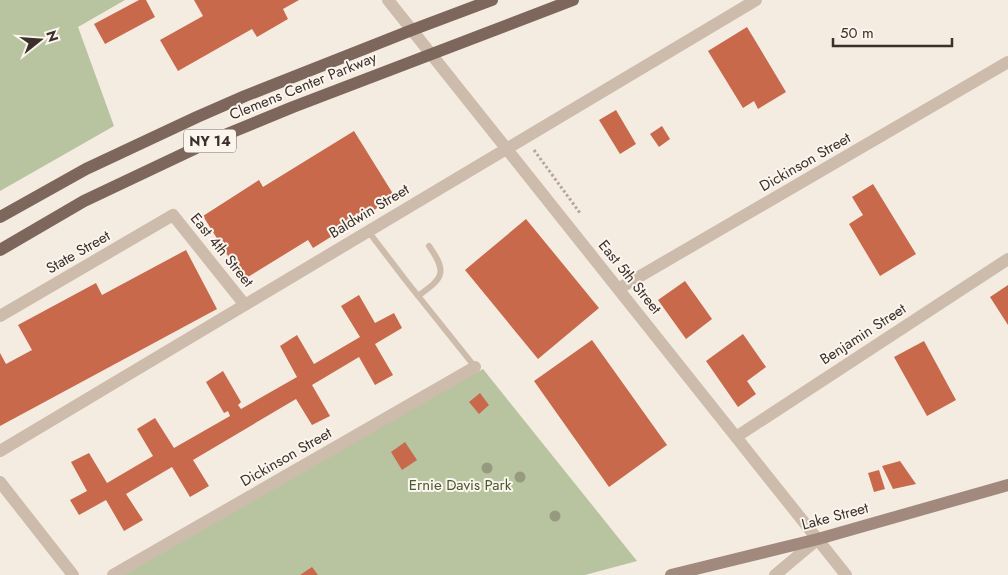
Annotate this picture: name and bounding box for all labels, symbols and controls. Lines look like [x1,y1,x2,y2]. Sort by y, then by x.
north arrow [15,15,65,65]
scale bar [833,15,952,47]
text: 50 m [840,22,874,44]
text: N [41,28,64,44]
street label: Clemens Center Parkway [226,46,380,126]
street label: Dickinson Street [755,127,855,197]
road number: NY 14 [184,130,236,152]
street label: Baldwin Street [325,178,414,244]
street label: East 4th Street [185,208,259,292]
street label: State Street [42,225,114,279]
street label: East 5th Street [593,235,667,319]
street label: Benjamin Street [816,298,911,370]
street label: Dickinson Street [236,422,336,492]
park label: Ernie Davis Park [409,474,512,496]
street label: Lake Street [799,496,871,535]

